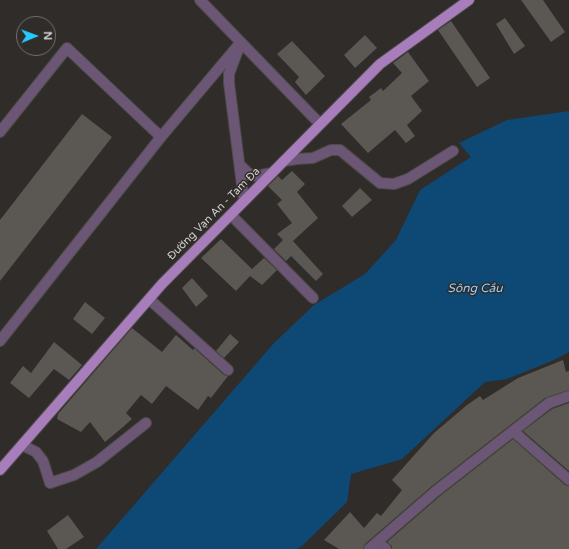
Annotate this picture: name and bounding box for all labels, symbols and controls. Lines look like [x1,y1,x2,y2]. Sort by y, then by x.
north arrow [16,16,56,56]
text: N [41,31,54,40]
street label: Đường Vạn An - Tam Đa [165,165,263,263]
water label: Sông Cầu [447,282,503,296]

